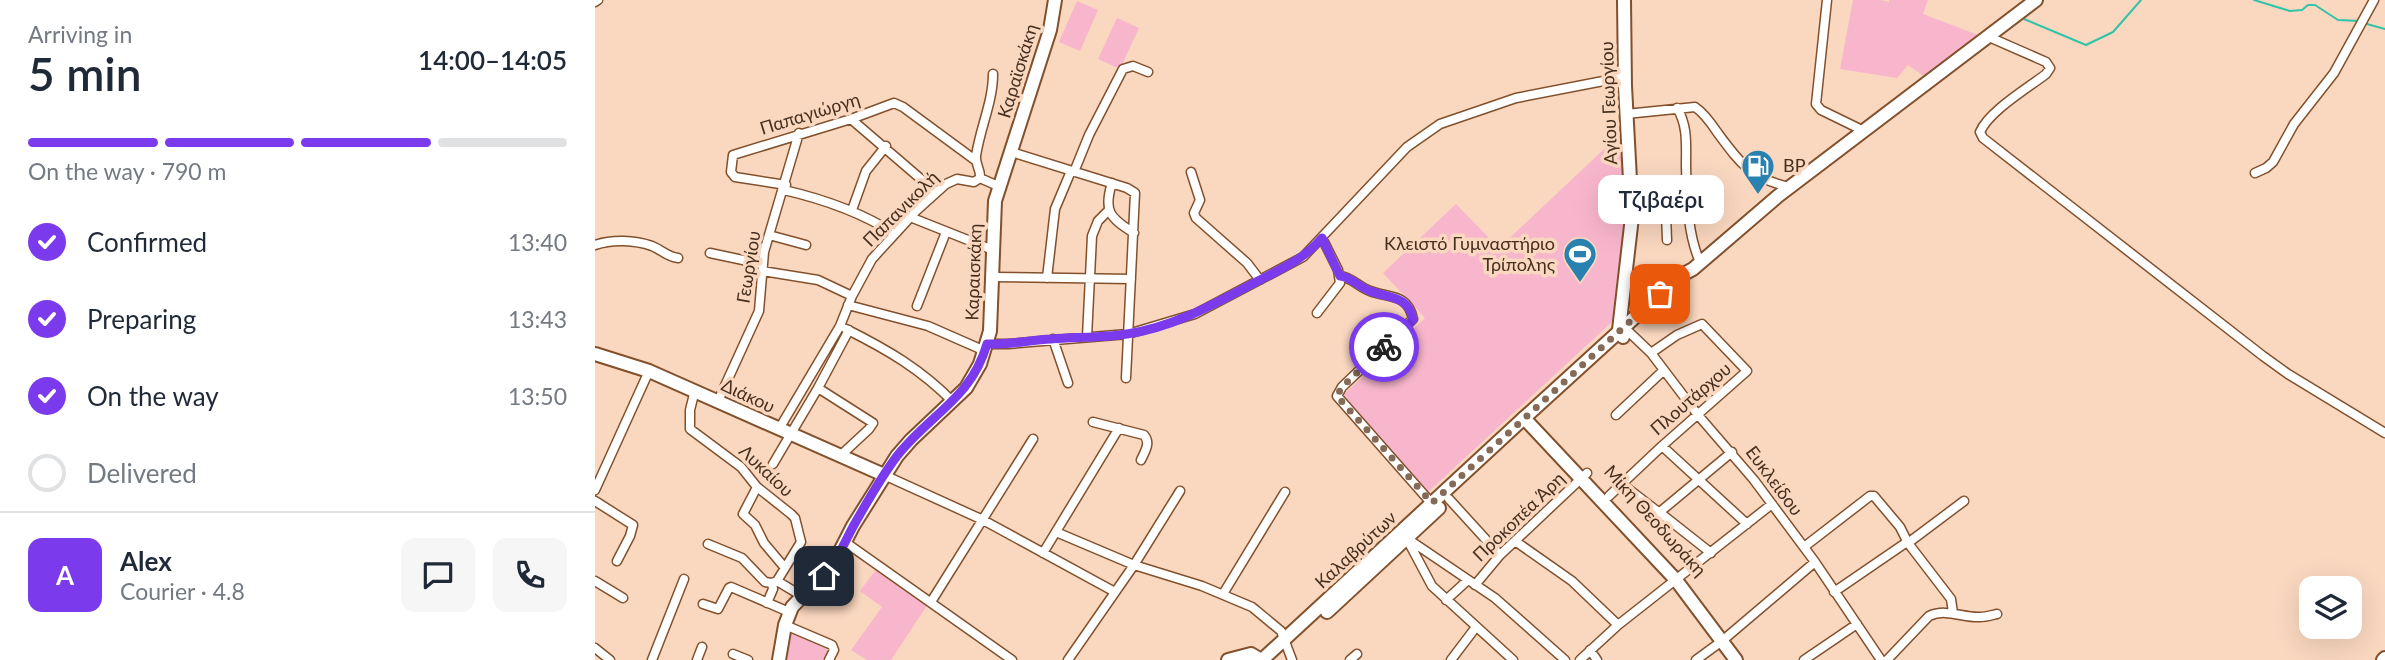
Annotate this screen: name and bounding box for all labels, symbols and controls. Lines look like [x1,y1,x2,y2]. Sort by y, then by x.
text: Arriving in [28,20,132,48]
street label: Καραϊσκάκη [992,21,1042,120]
street label: Αγίου Γεωργίου [1595,41,1621,165]
text: 14:00–14:05 [418,44,567,76]
text: 5 min [28,46,142,101]
street label: Παπαγιώργη [757,87,863,139]
fuel station icon: BP [1739,147,1777,196]
place label: BP [1783,154,1806,176]
text: On the way · 790 m [28,157,227,185]
street label: Παπανικολή [858,166,943,251]
callout: Τζιβαέρι [1597,175,1723,224]
text: Τζιβαέρι [1618,185,1704,213]
icon: check [28,223,66,261]
street label: Καραισκάκη [960,223,986,321]
text: Confirmed [87,226,207,258]
text: 13:40 [508,228,567,256]
street label: Γεωργίου [731,229,765,305]
place label: Κλειστό Γυμναστήριο Τρίπολης [1384,232,1556,275]
sports icon: Κλειστό Γυμναστήριο Τρίπολης [1561,235,1599,284]
pin [1630,264,1690,324]
icon: bag [1641,275,1679,313]
icon: check [28,300,66,338]
text: Preparing [87,303,196,335]
text: 13:43 [508,305,567,333]
courier [1349,312,1419,382]
icon: bike [1365,328,1403,366]
street label: Πλουτάρχου [1646,357,1735,439]
street label: Διάκου [718,373,779,417]
icon: check [28,377,66,415]
text: On the way [87,380,219,412]
text: 13:50 [508,382,567,410]
street label: Λυκαίου [735,440,798,501]
street label: Ευκλείδου [1741,441,1808,520]
text: Delivered [87,457,197,489]
street label: Μίκη Θεοδωράκη [1600,460,1711,581]
street label: Προκοπέα Άρη [1468,467,1569,566]
street label: Καλαβρύτων [1310,506,1401,593]
button: chat [401,538,475,612]
button: phone [493,538,567,612]
text: Alex [120,545,172,577]
pin [794,546,854,606]
icon: home [805,557,843,595]
text: A [56,559,74,591]
map controls [2299,576,2362,639]
button: layers [2299,576,2362,639]
text: Courier · 4.8 [120,577,245,605]

